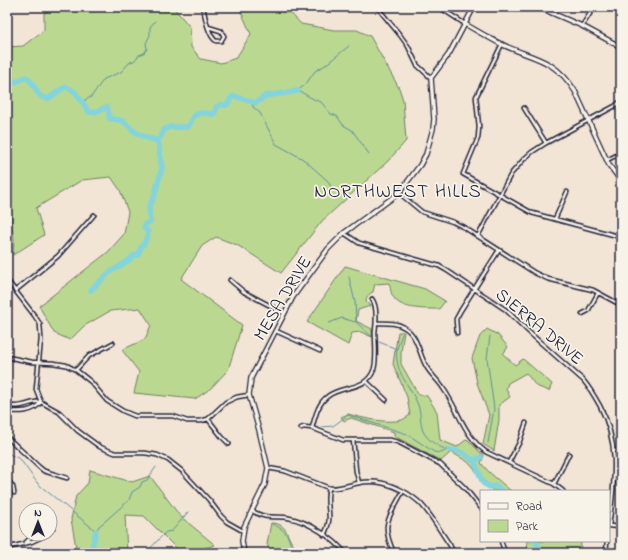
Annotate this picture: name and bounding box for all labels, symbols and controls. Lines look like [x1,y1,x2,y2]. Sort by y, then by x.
district label: NORTHWEST HILLS [314,179,482,206]
street label: MESA DRIVE [248,252,319,346]
street label: SIERRA DRIVE [489,283,588,372]
legend [480,490,610,542]
text: Road [516,498,542,516]
north arrow [18,502,58,542]
text: N [34,505,42,521]
text: Park [516,518,538,536]

